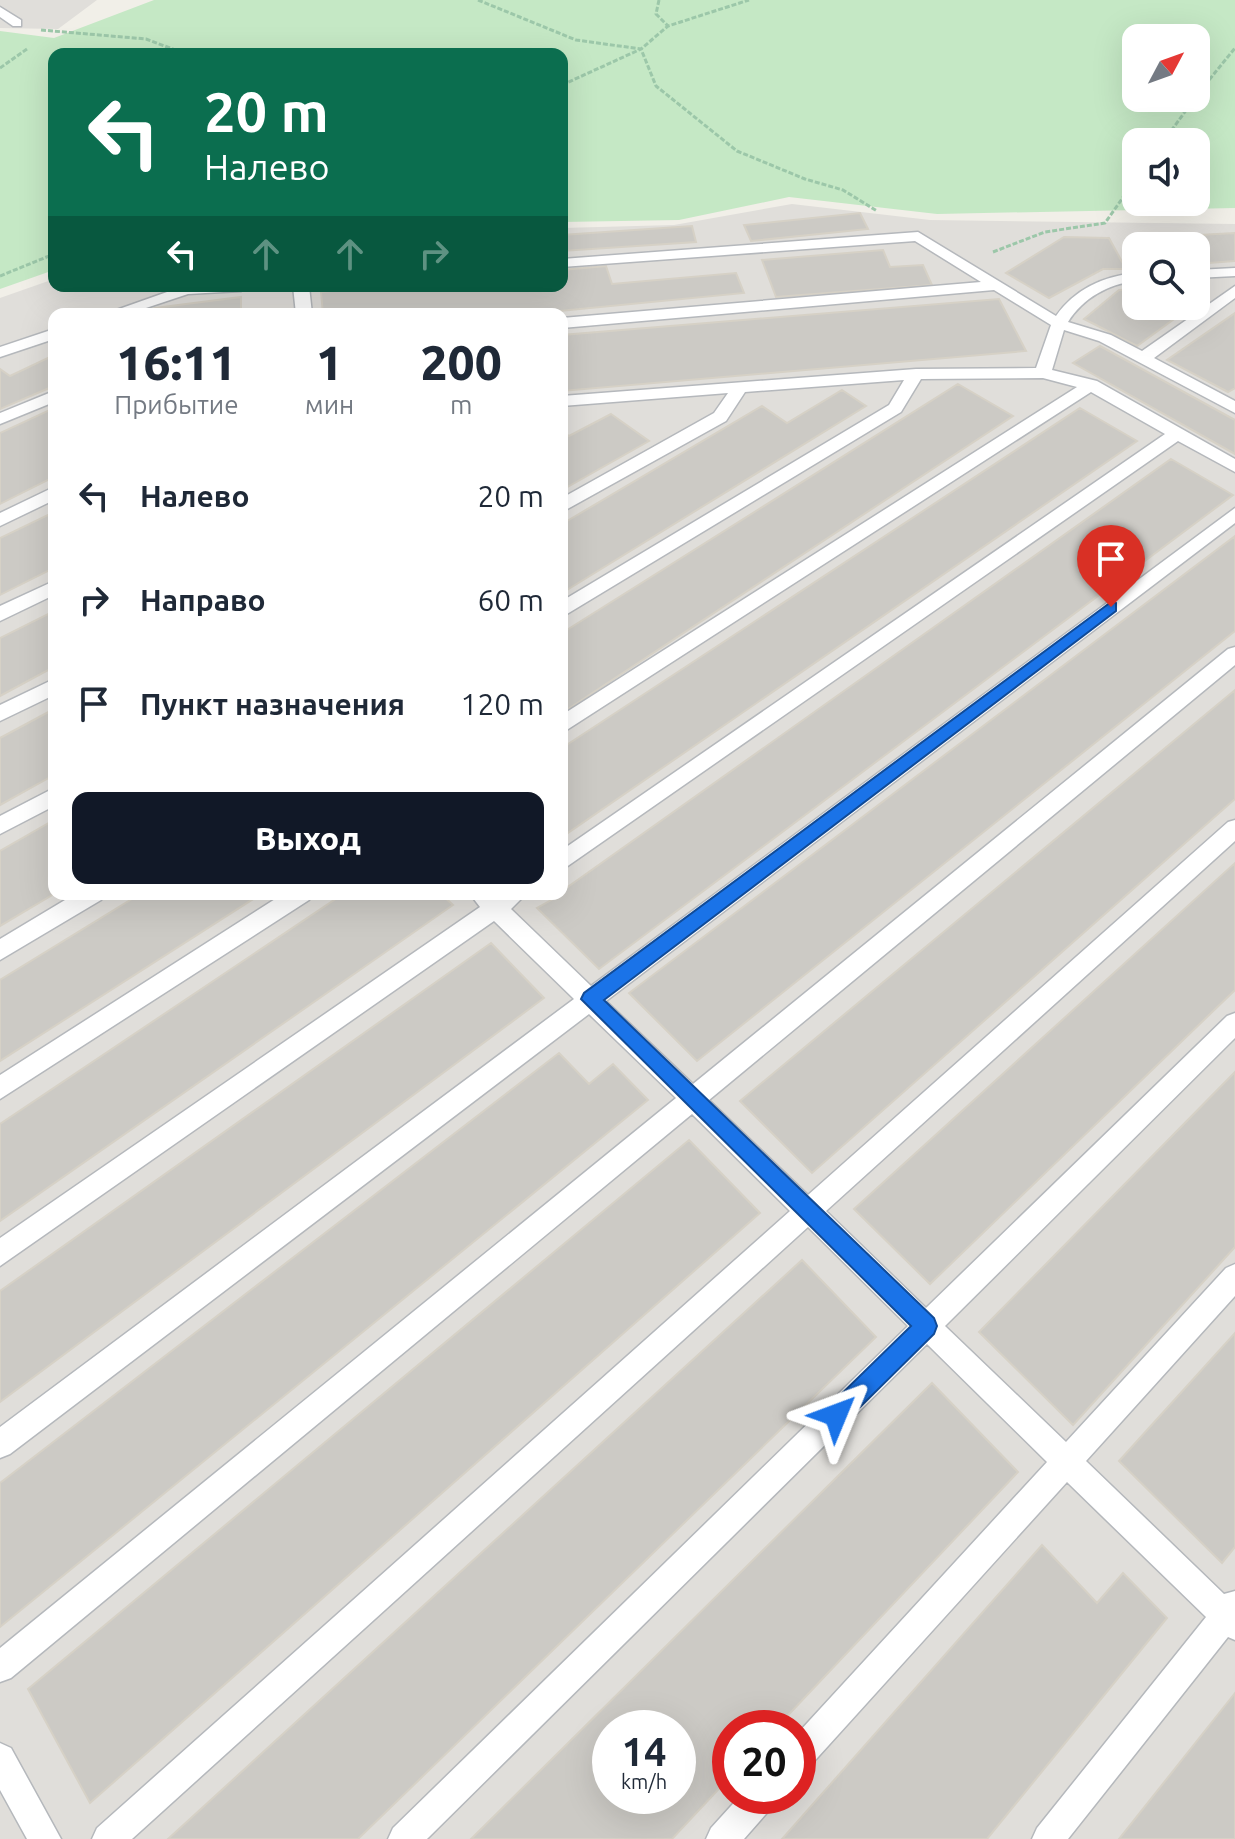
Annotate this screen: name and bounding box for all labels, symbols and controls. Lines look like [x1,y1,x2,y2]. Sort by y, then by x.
north arrow [1122,24,1210,112]
map controls [1122,24,1210,320]
icon: left [72,80,176,184]
text: 20 m [204,80,329,143]
button: sound [1122,128,1210,216]
text: Налево [204,146,329,187]
icon: left [160,232,204,276]
icon: ahead [244,232,288,276]
icon: ahead [328,232,372,276]
icon: right [412,232,456,276]
button: search [1122,232,1210,320]
text: 16:11 [116,335,236,389]
text: 1 [316,335,343,389]
text: 200 [421,335,502,389]
text: Прибытие [114,390,239,419]
text: мин [305,390,354,419]
text: m [450,390,472,419]
icon: left [72,474,116,518]
text: Налево [140,479,250,513]
text: 20 m [477,479,544,513]
pin [1077,525,1145,607]
icon: arrive [1089,537,1133,581]
icon: right [72,578,116,622]
text: Направо [140,583,266,617]
text: 60 m [477,583,544,617]
icon: arrive [72,682,116,726]
text: Пункт назначения [140,687,405,721]
text: 120 m [460,687,544,721]
button: Выход [72,792,544,884]
position arrow [794,1373,878,1457]
speed limit sign: 20 [712,1710,816,1814]
text: 14 [621,1729,667,1774]
text: km/h [621,1770,667,1793]

